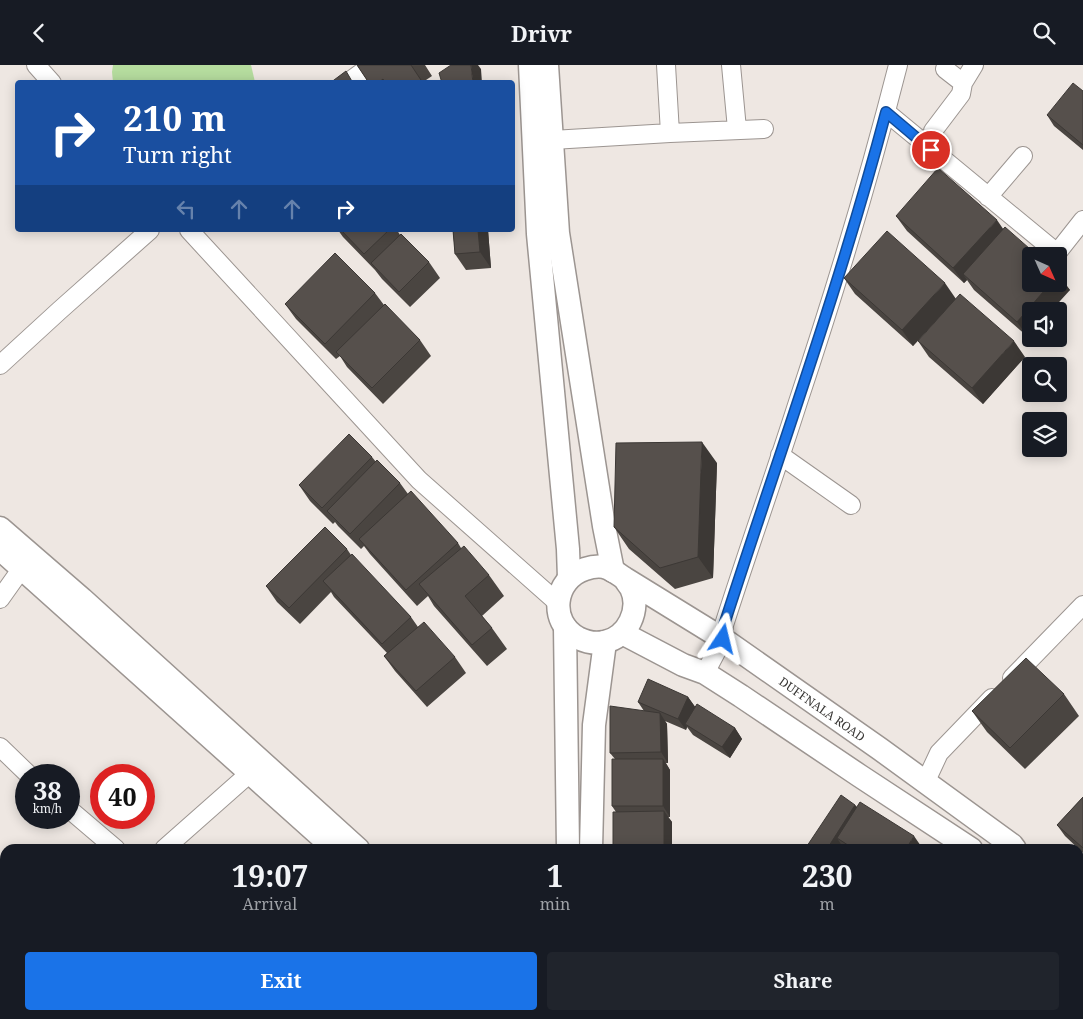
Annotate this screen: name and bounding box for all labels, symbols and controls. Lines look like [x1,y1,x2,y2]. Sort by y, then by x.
text: Drivr [511,18,572,48]
icon: back [25,19,53,47]
icon: search [1030,19,1058,47]
text: 210 m [123,94,226,141]
icon: right [40,100,105,165]
pin [910,129,952,171]
icon: arrive [917,136,945,164]
text: Turn right [123,139,232,169]
icon: left [172,195,200,223]
icon: ahead [225,195,253,223]
icon: ahead [278,195,306,223]
icon: right [331,195,359,223]
north arrow [1022,247,1068,293]
map controls [1022,247,1067,457]
button: sound [1022,302,1067,347]
button: search [1022,357,1067,402]
button: layers [1022,412,1067,457]
position arrow [696,612,748,664]
street label: DUFFNALA ROAD [776,673,869,745]
speed limit sign: 40 [90,764,155,829]
text: 38 [33,773,62,807]
text: km/h [33,800,62,817]
text: 19:07 [231,855,308,896]
text: 1 [547,855,563,896]
text: 230 [802,855,853,896]
text: Arrival [243,893,297,915]
text: min [540,893,570,915]
text: m [820,893,835,915]
button: Exit [25,952,537,1010]
button: Share [547,952,1059,1010]

